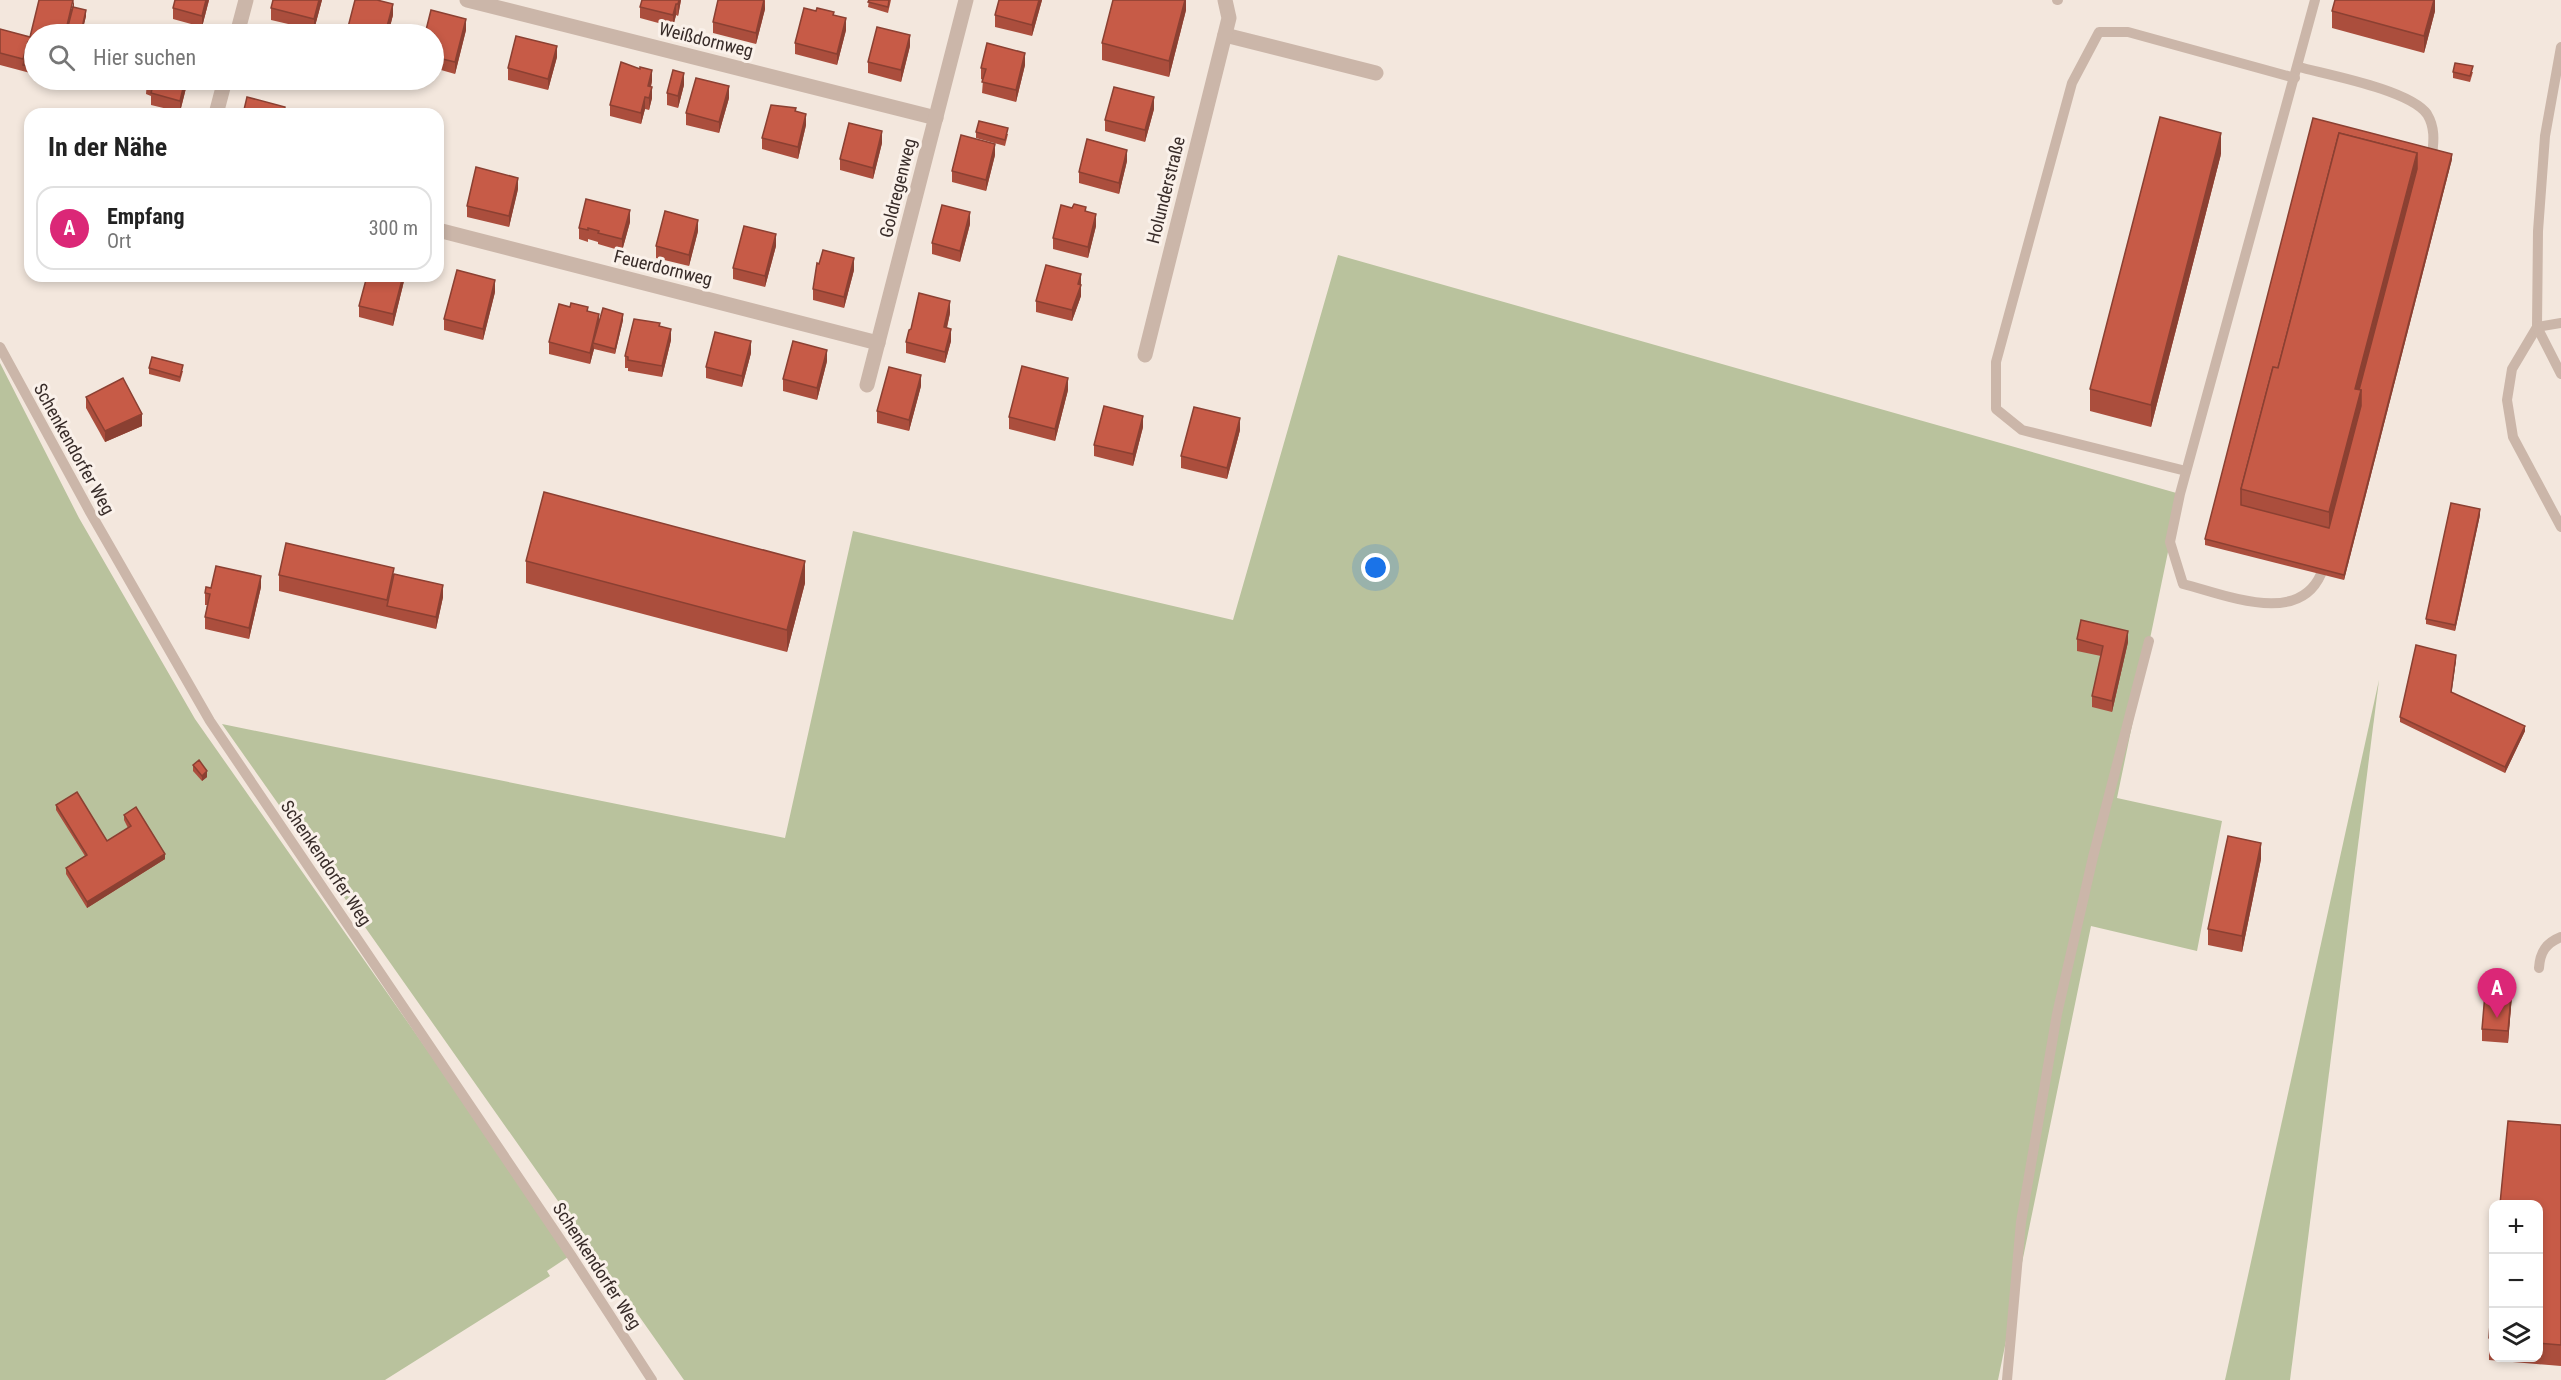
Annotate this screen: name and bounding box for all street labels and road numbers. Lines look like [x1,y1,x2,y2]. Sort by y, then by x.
street label: Weißdornweg [657,18,756,61]
street label: Holunderstraße [1142,134,1189,246]
street label: Goldregenweg [875,136,920,240]
street label: Feuerdornweg [612,245,714,290]
street label: Schenkendorfer Weg [30,380,119,518]
street label: Schenkendorfer Weg [277,796,376,929]
street label: Schenkendorfer Weg [549,1199,646,1333]

